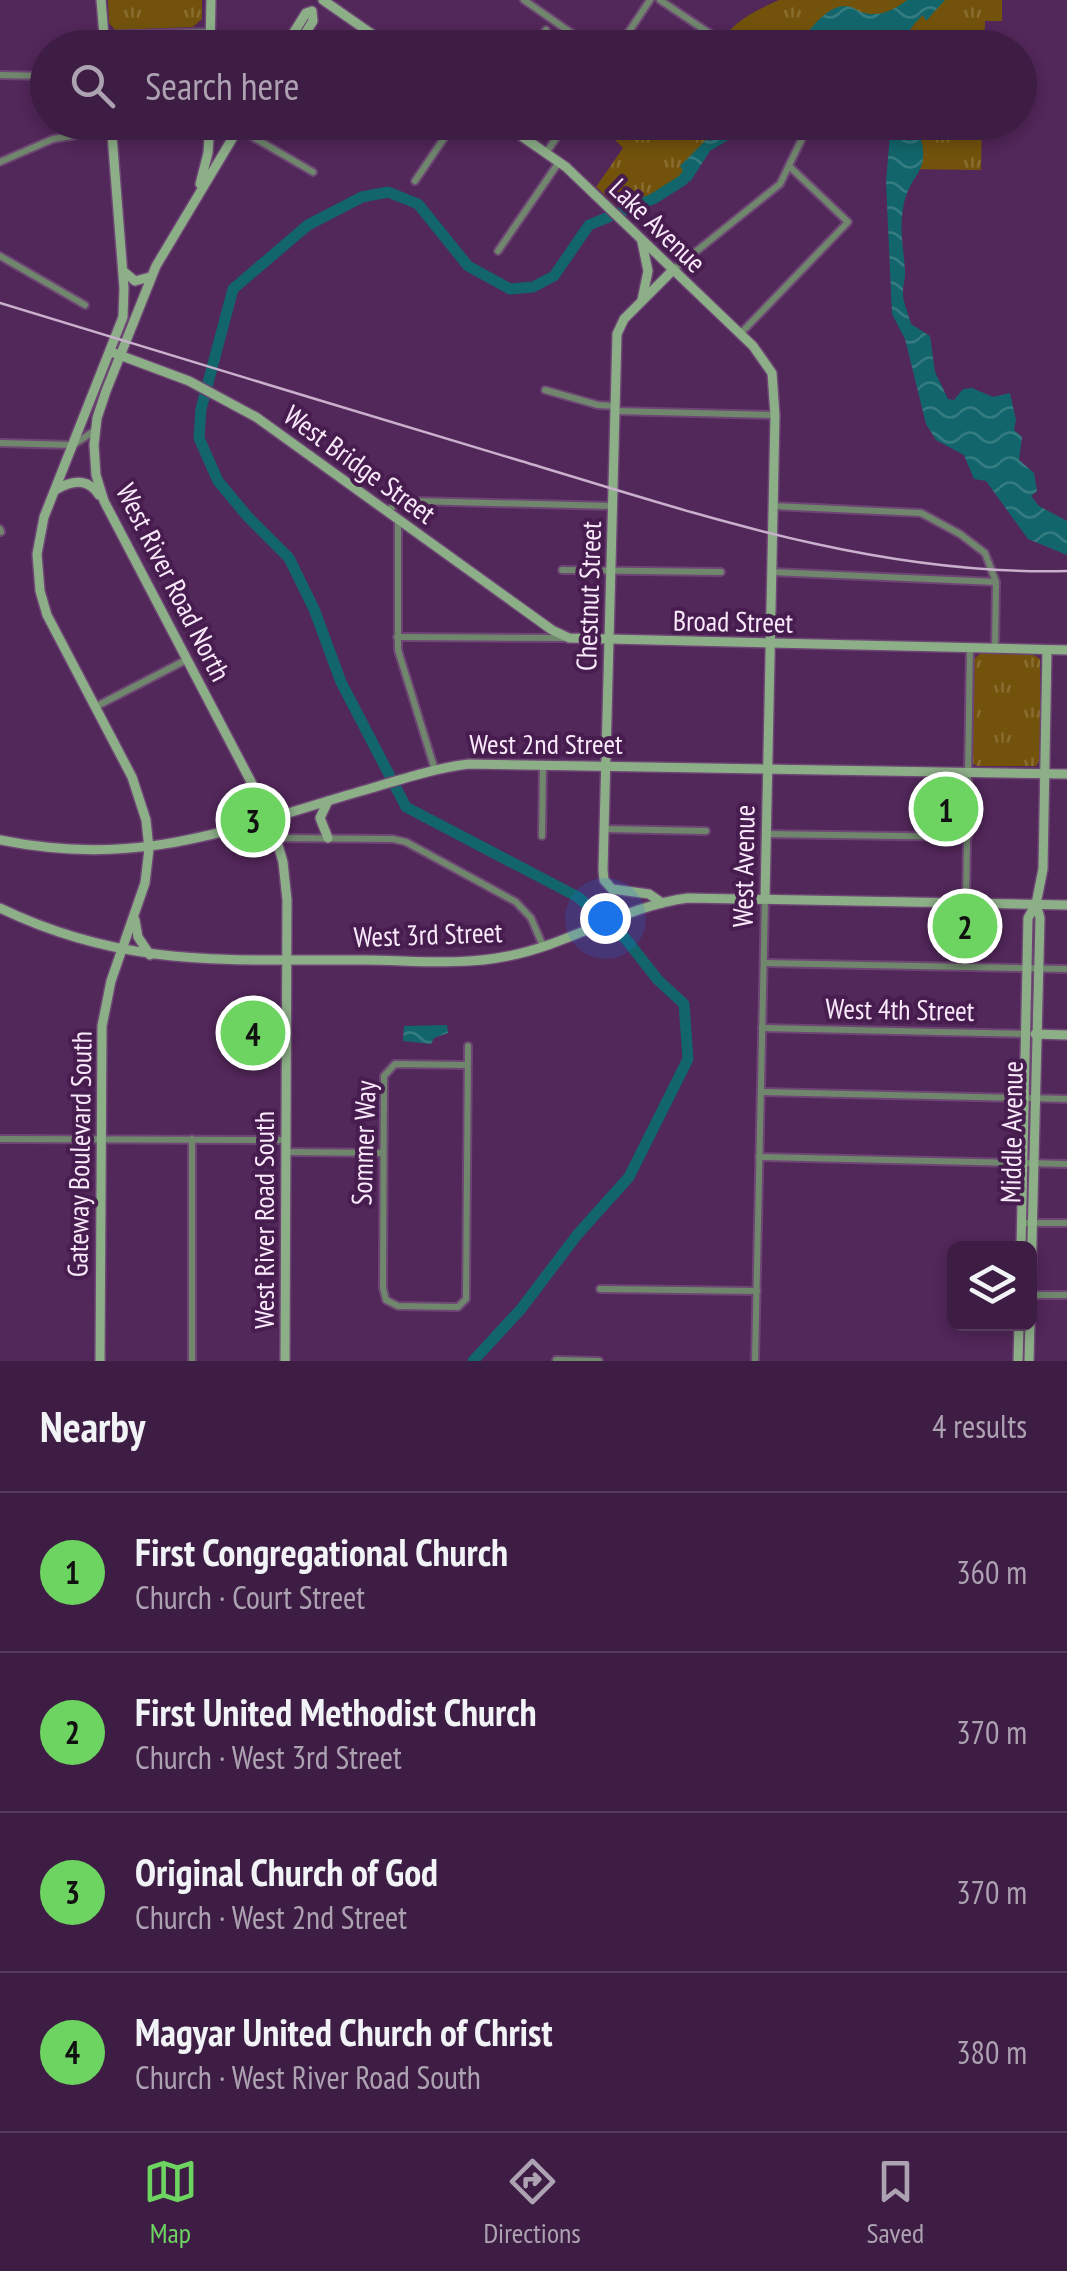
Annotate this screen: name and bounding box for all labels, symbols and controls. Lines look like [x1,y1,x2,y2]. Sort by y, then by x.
search box [30,30,1037,140]
icon: search [65,58,120,113]
text: Search here [145,61,299,110]
street label: Lake Avenue [602,170,714,280]
street label: West Bridge Street [277,396,444,532]
street label: West River Road North [108,477,240,687]
street label: Chestnut Street [567,520,609,672]
street label: Broad Street [673,601,794,641]
street label: West 2nd Street [469,725,623,762]
pin: 1 [914,772,978,846]
pin: 3 [220,782,286,858]
street label: West Avenue [723,804,763,928]
pin: 2 [932,888,998,964]
your location [580,893,631,944]
street label: West 3rd Street [353,913,503,955]
street label: West 4th Street [825,989,975,1029]
pin: 4 [220,996,286,1070]
street label: Gateway Boulevard South [58,1031,100,1277]
street label: Middle Avenue [991,1061,1031,1203]
street label: Sommer Way [342,1079,384,1206]
street label: West River Road South [245,1111,282,1329]
map controls [947,1241,1037,1331]
button: layers [947,1241,1037,1331]
text: Nearby [40,1399,145,1454]
text: 4 results [932,1405,1027,1447]
text: First Congregational Church [135,1527,508,1576]
text: 1 [65,1551,80,1593]
text: 360 m [956,1551,1027,1593]
text: Church · Court Street [135,1576,365,1618]
text: First United Methodist Church [135,1687,537,1736]
text: 2 [65,1711,80,1753]
text: 370 m [956,1711,1027,1753]
text: Church · West 3rd Street [135,1736,402,1778]
text: Original Church of God [135,1847,438,1896]
text: 3 [65,1871,80,1913]
text: 370 m [956,1871,1027,1913]
text: Church · West 2nd Street [135,1896,407,1938]
text: Magyar United Church of Christ [135,2007,552,2056]
text: 4 [65,2031,80,2073]
text: 380 m [956,2031,1027,2073]
text: Church · West River Road South [135,2056,481,2098]
tab: Map [143,2154,198,2251]
tab: Directions [483,2154,581,2251]
tab: Saved [866,2154,924,2251]

